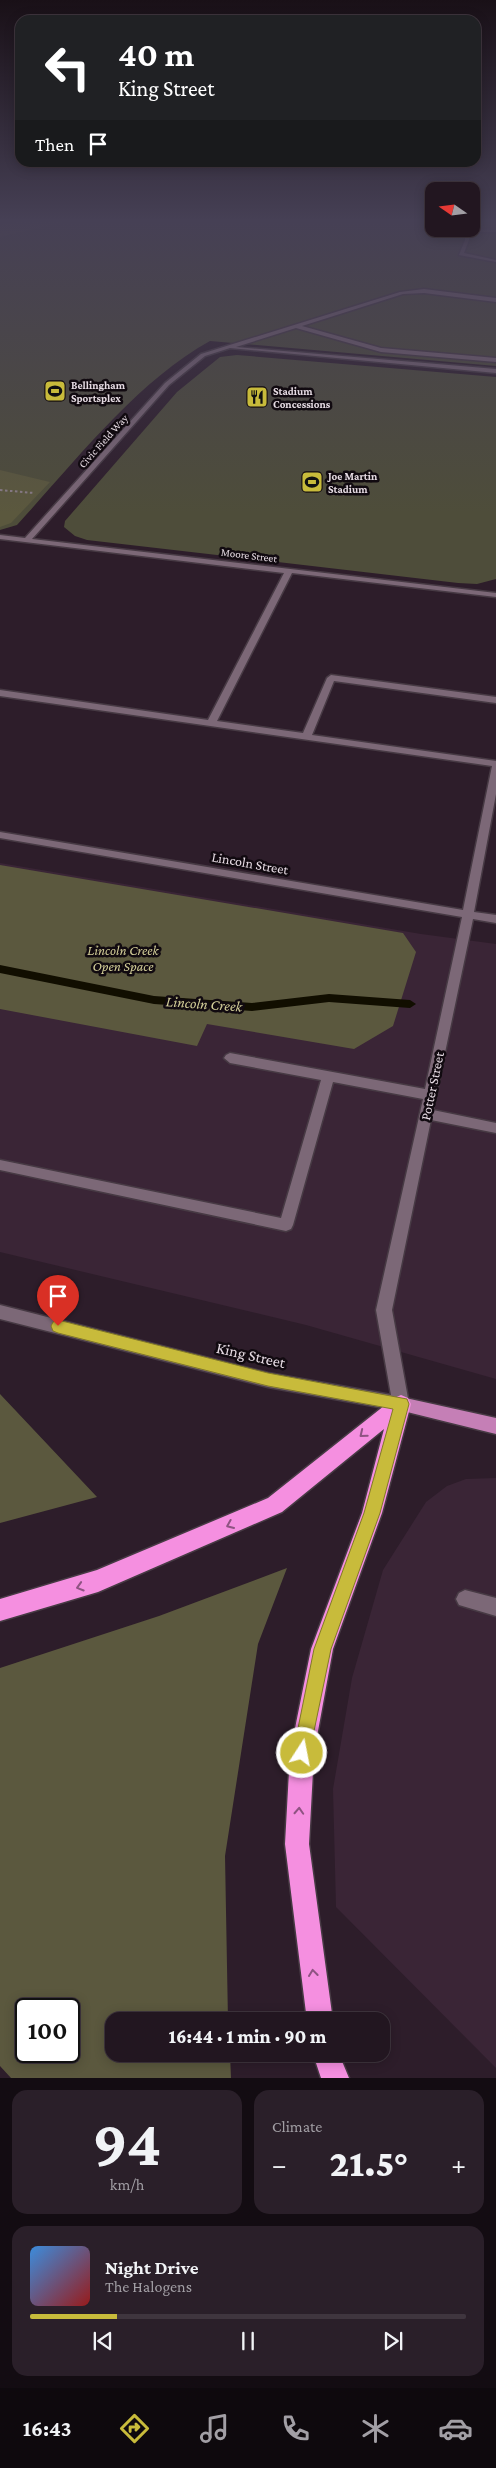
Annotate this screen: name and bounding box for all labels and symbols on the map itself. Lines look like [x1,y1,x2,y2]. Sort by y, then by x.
north arrow [425,182,480,238]
sports icon: Bellingham Sportsplex [43,379,67,403]
place label: Bellingham Sportsplex [71,379,126,404]
restaurant icon: Stadium Concessions [245,385,269,409]
place label: Stadium Concessions [273,385,331,410]
street label: Civic Field Way [76,411,131,471]
sports icon: Joe Martin Stadium [300,470,324,494]
place label: Joe Martin Stadium [327,470,378,495]
street label: Moore Street [220,546,278,564]
street label: Lincoln Street [210,848,290,878]
park label: Lincoln Creek Open Space [87,942,160,974]
water label: Lincoln Creek [165,993,244,1015]
street label: Potter Street [417,1050,447,1122]
pin [37,1275,79,1326]
street label: King Street [215,1339,288,1372]
one-way arrow [360,1429,369,1438]
one-way arrow [226,1518,235,1529]
one-way arrow [76,1581,84,1591]
position arrow [275,1726,327,1778]
one-way arrow [293,1807,304,1815]
one-way arrow [309,1969,319,1977]
speed limit sign: 100 [15,1998,80,2063]

